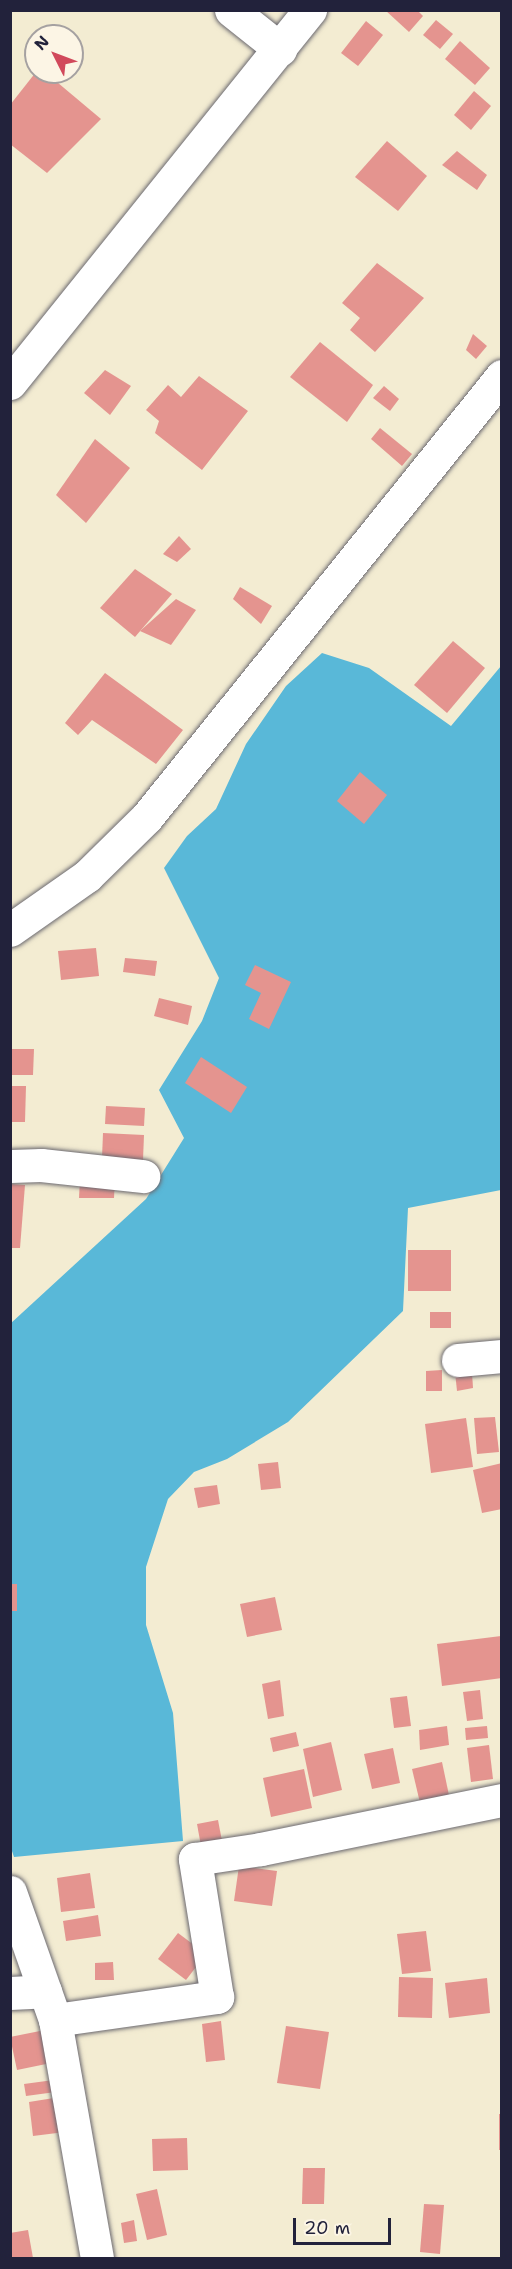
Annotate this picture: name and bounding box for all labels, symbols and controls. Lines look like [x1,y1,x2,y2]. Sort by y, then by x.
north arrow [24,24,84,84]
text: N [30,31,54,55]
scale bar [296,2206,394,2244]
text: 20 m [304,2216,350,2240]

